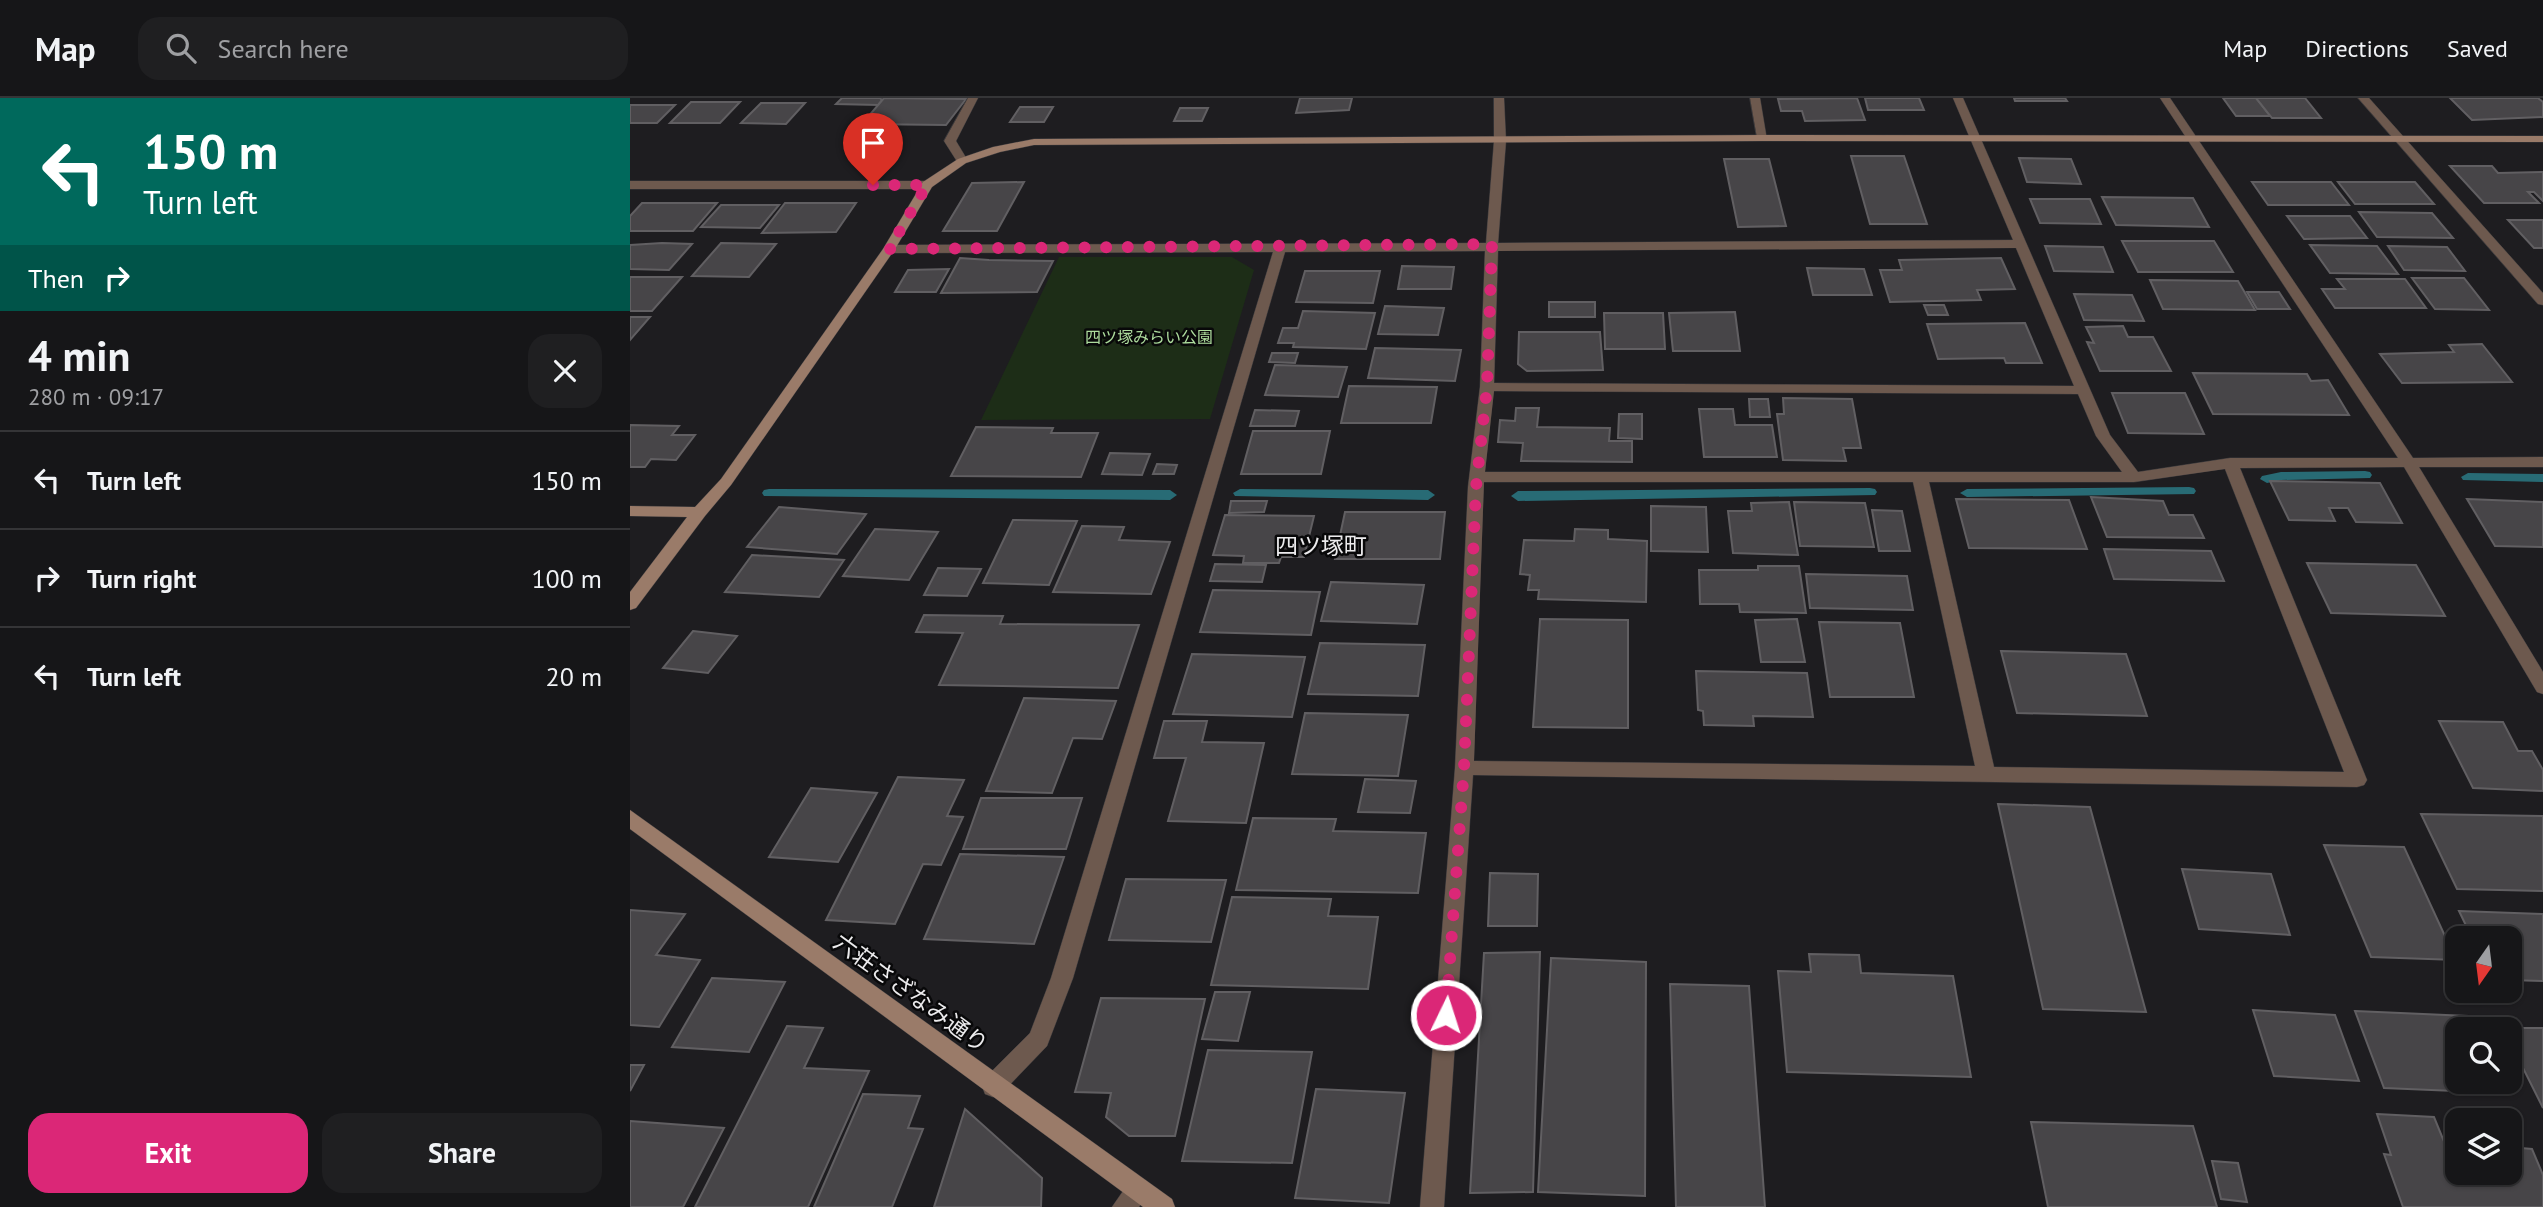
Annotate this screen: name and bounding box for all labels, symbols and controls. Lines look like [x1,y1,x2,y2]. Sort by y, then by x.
search box [138,17,628,80]
text: Map [35,27,96,70]
icon: search [162,29,200,67]
text: Search here [218,32,349,65]
text: Map [2223,33,2267,64]
text: Directions [2305,33,2409,64]
text: Saved [2447,33,2508,64]
pin [843,113,903,185]
text: 150 m [143,119,278,183]
icon: arrive [854,124,892,162]
icon: left [28,126,119,217]
text: Turn left [143,181,258,223]
icon: right [98,259,136,297]
text: Then [28,262,84,295]
park label: 四ツ塚みらい公園 [1085,327,1213,347]
text: 4 min [28,328,130,383]
button: close [528,334,602,408]
text: 280 m · 09:17 [28,382,164,411]
icon: left [28,461,66,499]
text: Turn left [87,464,181,497]
text: 150 m [531,464,602,497]
district label: 四ツ塚町 [1275,531,1367,560]
icon: right [28,559,66,597]
text: Turn right [87,562,196,595]
text: 100 m [531,562,602,595]
icon: left [28,657,66,695]
text: Turn left [87,660,181,693]
text: 20 m [546,660,602,693]
north arrow [2445,926,2522,1003]
map controls [2445,926,2522,1185]
street label: 六荘さざなみ通り [828,927,994,1058]
position arrow [1409,978,1483,1052]
button: search [2445,1017,2522,1094]
button: layers [2445,1108,2522,1185]
button: Exit [28,1113,308,1193]
button: Share [322,1113,602,1193]

